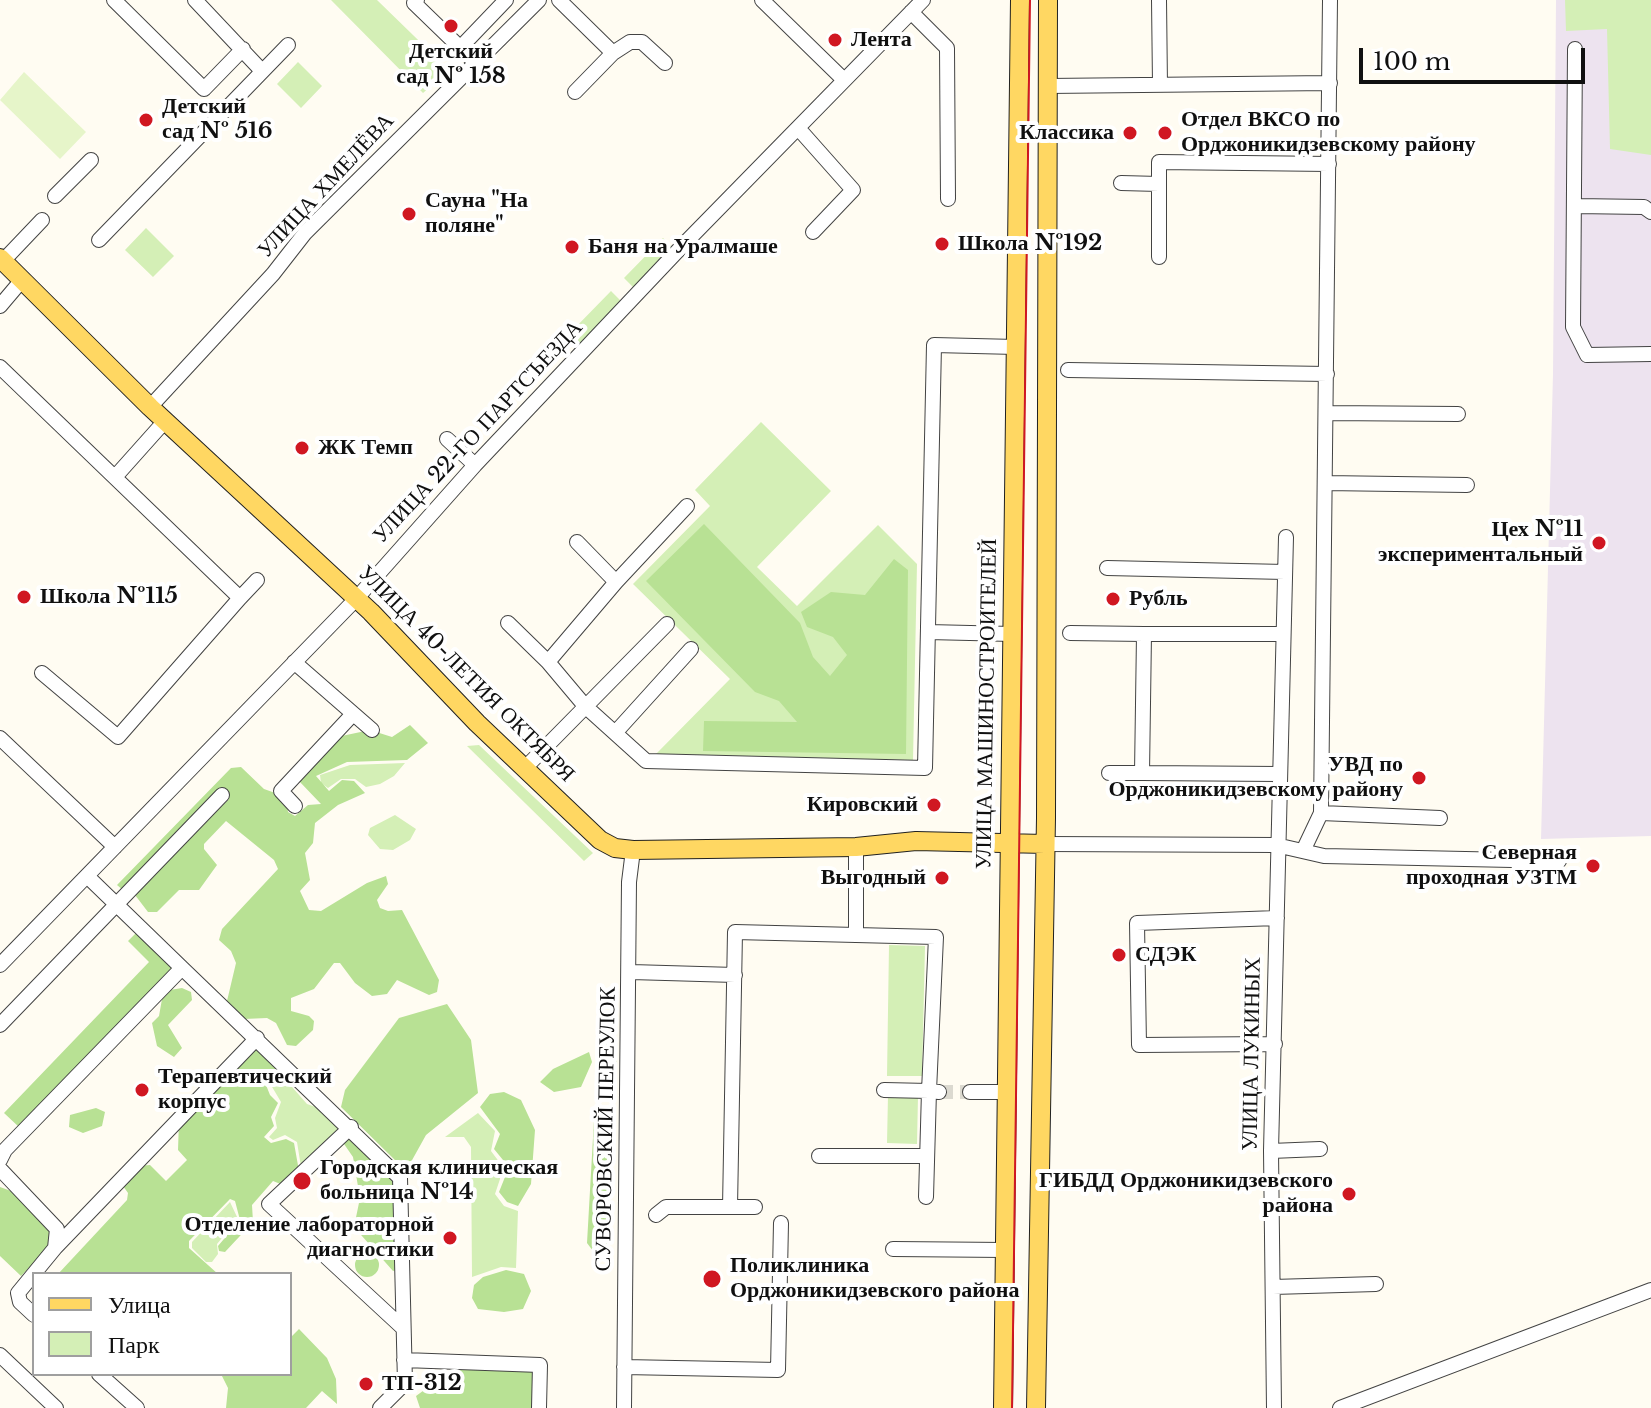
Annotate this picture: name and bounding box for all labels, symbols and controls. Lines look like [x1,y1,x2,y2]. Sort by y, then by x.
marker: Детский сад № 158 [442,17,460,35]
place label: Лента [851,27,912,53]
marker: Лента [826,31,844,49]
scale bar [1363,32,1589,82]
place label: Детский сад № 158 [396,39,506,90]
text: 100 m [1373,47,1451,76]
place label: Детский сад № 516 [162,94,272,146]
place label: Отдел ВКСО по Орджоникидзевскому району [1181,107,1476,158]
street label: УЛИЦА ХМЕЛЁВА [252,108,400,264]
marker: Детский сад № 516 [137,111,155,129]
place label: Классика [1019,120,1114,146]
marker: Классика [1121,124,1139,142]
marker: Отдел ВКСО по Орджоникидзевскому району [1156,124,1174,142]
place label: Сауна "На поляне" [425,188,528,240]
marker: Сауна "На поляне" [400,205,418,223]
place label: Школа №192 [958,231,1102,257]
place label: Баня на Уралмаше [588,234,778,260]
marker: Школа №192 [933,235,951,253]
marker: Баня на Уралмаше [563,238,581,256]
street label: УЛИЦА 22-ГО ПАРТСЪЕЗДА [368,315,588,549]
place label: ЖК Темп [318,435,413,461]
marker: ЖК Темп [293,439,311,457]
place label: Цех №11 экспериментальный [1378,517,1583,568]
marker: Цех №11 экспериментальный [1590,534,1608,552]
street label: УЛИЦА МАШИНОСТРОИТЕЛЕЙ [971,538,1003,870]
street label: УЛИЦА 40-ЛЕТИЯ ОКТЯБРЯ [352,560,580,788]
place label: Школа №115 [40,584,178,610]
place label: Рубль [1129,586,1188,612]
marker: Школа №115 [15,588,33,606]
marker: Рубль [1104,590,1122,608]
place label: УВД по Орджоникидзевскому району [1108,752,1403,804]
marker: УВД по Орджоникидзевскому району [1410,769,1428,787]
place label: Кировский [807,792,918,818]
marker: Кировский [925,796,943,814]
place label: Северная проходная УЗТМ [1406,840,1577,892]
marker: Северная проходная УЗТМ [1584,857,1602,875]
place label: Выгодный [821,865,926,891]
marker: Выгодный [933,869,951,887]
place label: СДЭК [1135,942,1196,968]
marker: СДЭК [1110,946,1128,964]
street label: УЛИЦА ЛУКИНЫХ [1237,957,1267,1151]
street label: СУВОРОВСКИЙ ПЕРЕУЛОК [590,986,622,1272]
place label: Терапевтический корпус [158,1064,332,1116]
marker: Терапевтический корпус [133,1081,151,1099]
place label: Городская клиническая больница №14 [320,1155,558,1206]
place label: ГИБДД Орджоникидзевского района [1039,1168,1333,1220]
marker: Городская клиническая больница №14 [291,1170,313,1192]
marker: ГИБДД Орджоникидзевского района [1340,1185,1358,1203]
place label: Отделение лабораторной диагностики [185,1212,434,1264]
marker: Отделение лабораторной диагностики [441,1229,459,1247]
place label: Поликлиника Орджоникидзевского района [730,1253,1019,1304]
marker: Поликлиника Орджоникидзевского района [701,1268,723,1290]
legend [32,1272,292,1376]
text: Улица [108,1290,171,1319]
text: Парк [108,1330,160,1359]
place label: ТП-312 [382,1371,462,1397]
marker: ТП-312 [357,1375,375,1393]

